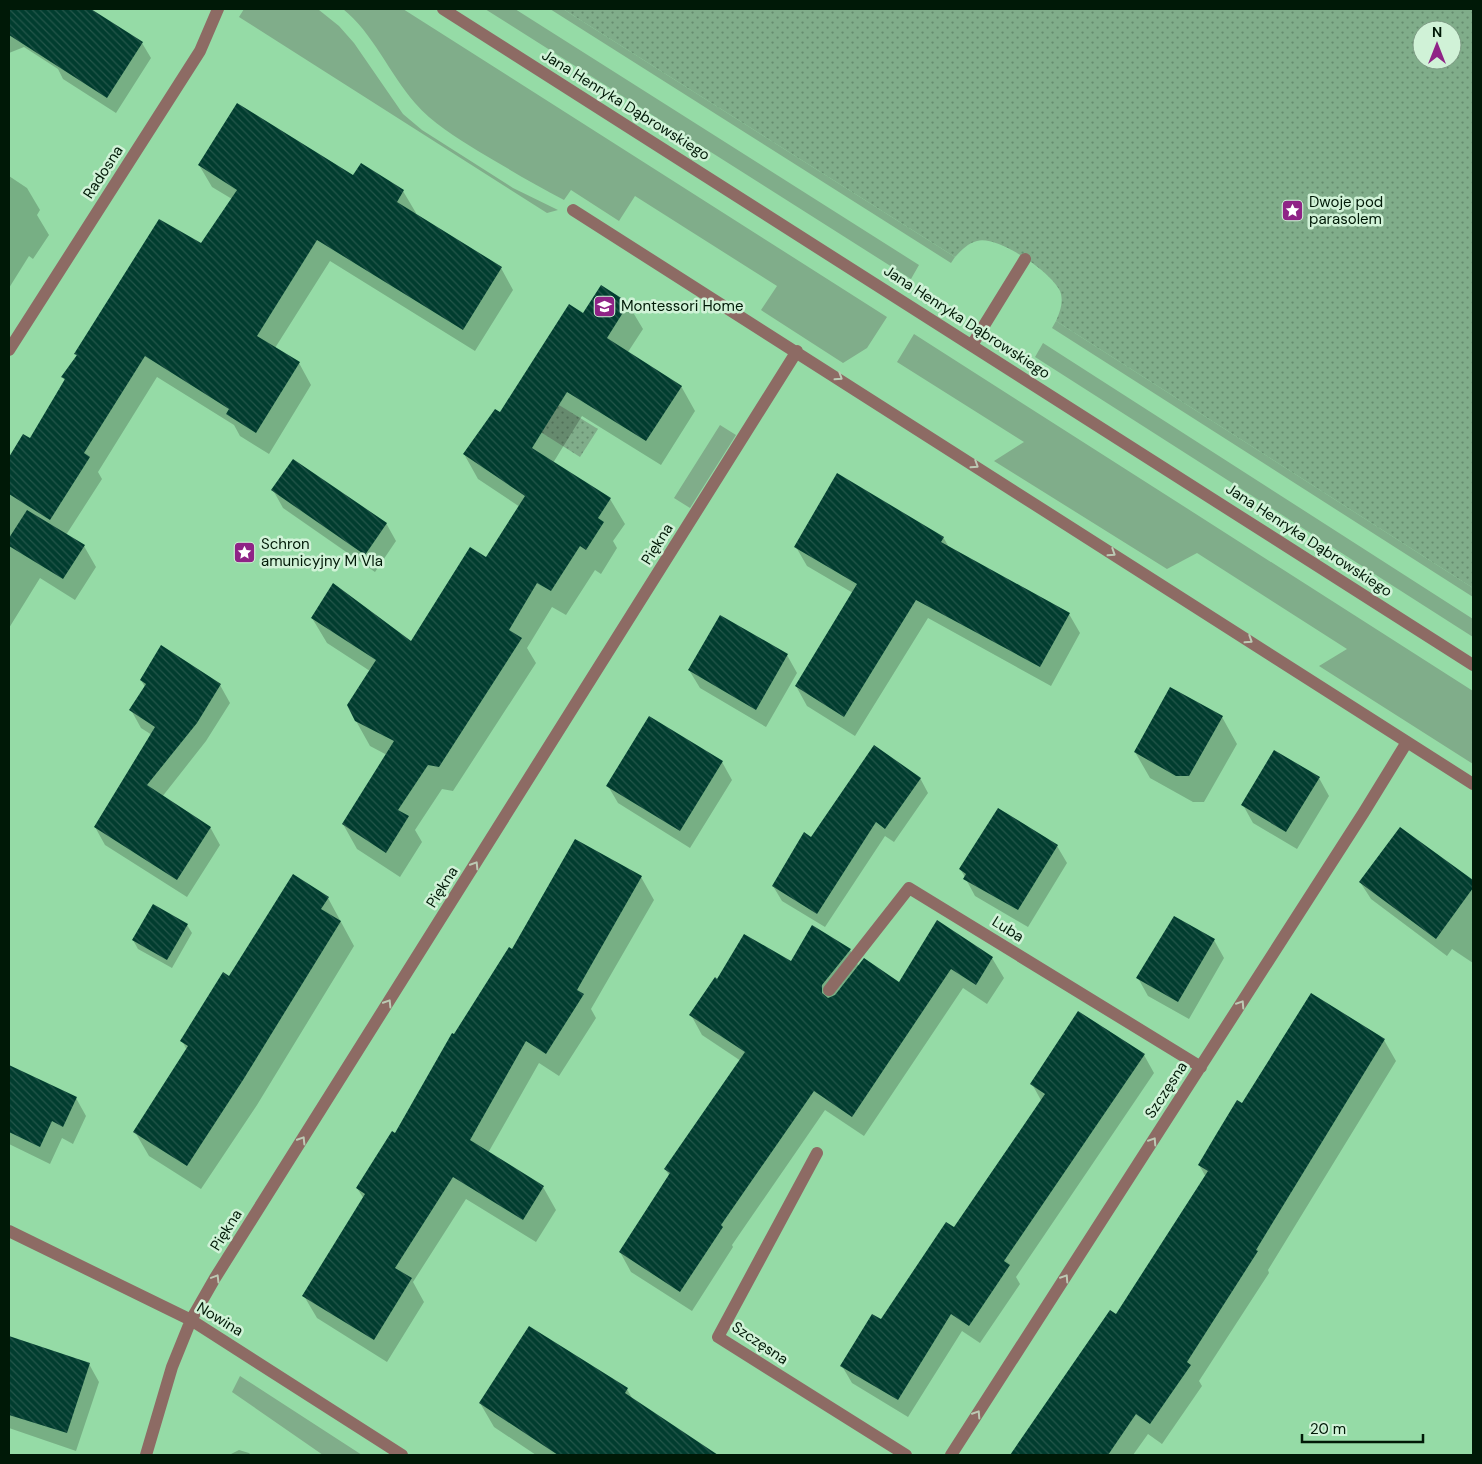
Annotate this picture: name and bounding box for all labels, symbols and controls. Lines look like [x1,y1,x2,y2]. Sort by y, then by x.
north arrow [1412,20,1462,70]
text: N [1432,23,1442,41]
street label: Jana Henryka Dąbrowskiego [538,45,714,165]
street label: Radosna [78,142,128,202]
place label: Dwoje pod parasolem [1309,192,1383,229]
place icon: Dwoje pod parasolem [1281,199,1305,223]
street label: Jana Henryka Dąbrowskiego [880,261,1054,383]
school or university icon: Montessori Home [593,294,617,318]
place label: Montessori Home [621,296,743,316]
one-way arrow [833,371,842,380]
one-way arrow [970,458,979,468]
street label: Jana Henryka Dąbrowskiego [1222,479,1396,601]
street label: Piękna [637,520,677,568]
place label: Schron amunicyjny M VIa [261,534,383,571]
place icon: Schron amunicyjny M VIa [233,541,257,565]
one-way arrow [1107,546,1116,556]
one-way arrow [1243,634,1252,644]
one-way arrow [468,861,478,870]
street label: Piękna [422,863,462,911]
street label: Luba [988,911,1028,947]
one-way arrow [382,999,392,1008]
one-way arrow [1234,1001,1244,1010]
street label: Szczęsna [1140,1058,1192,1122]
one-way arrow [295,1137,305,1146]
one-way arrow [1147,1137,1156,1147]
street label: Piękna [206,1206,246,1254]
one-way arrow [209,1274,219,1283]
one-way arrow [1059,1274,1068,1283]
street label: Nowina [193,1297,247,1341]
street label: Szczęsna [728,1317,792,1369]
one-way arrow [971,1411,980,1420]
scale bar [1302,1412,1423,1444]
text: 20 m [1310,1419,1346,1439]

